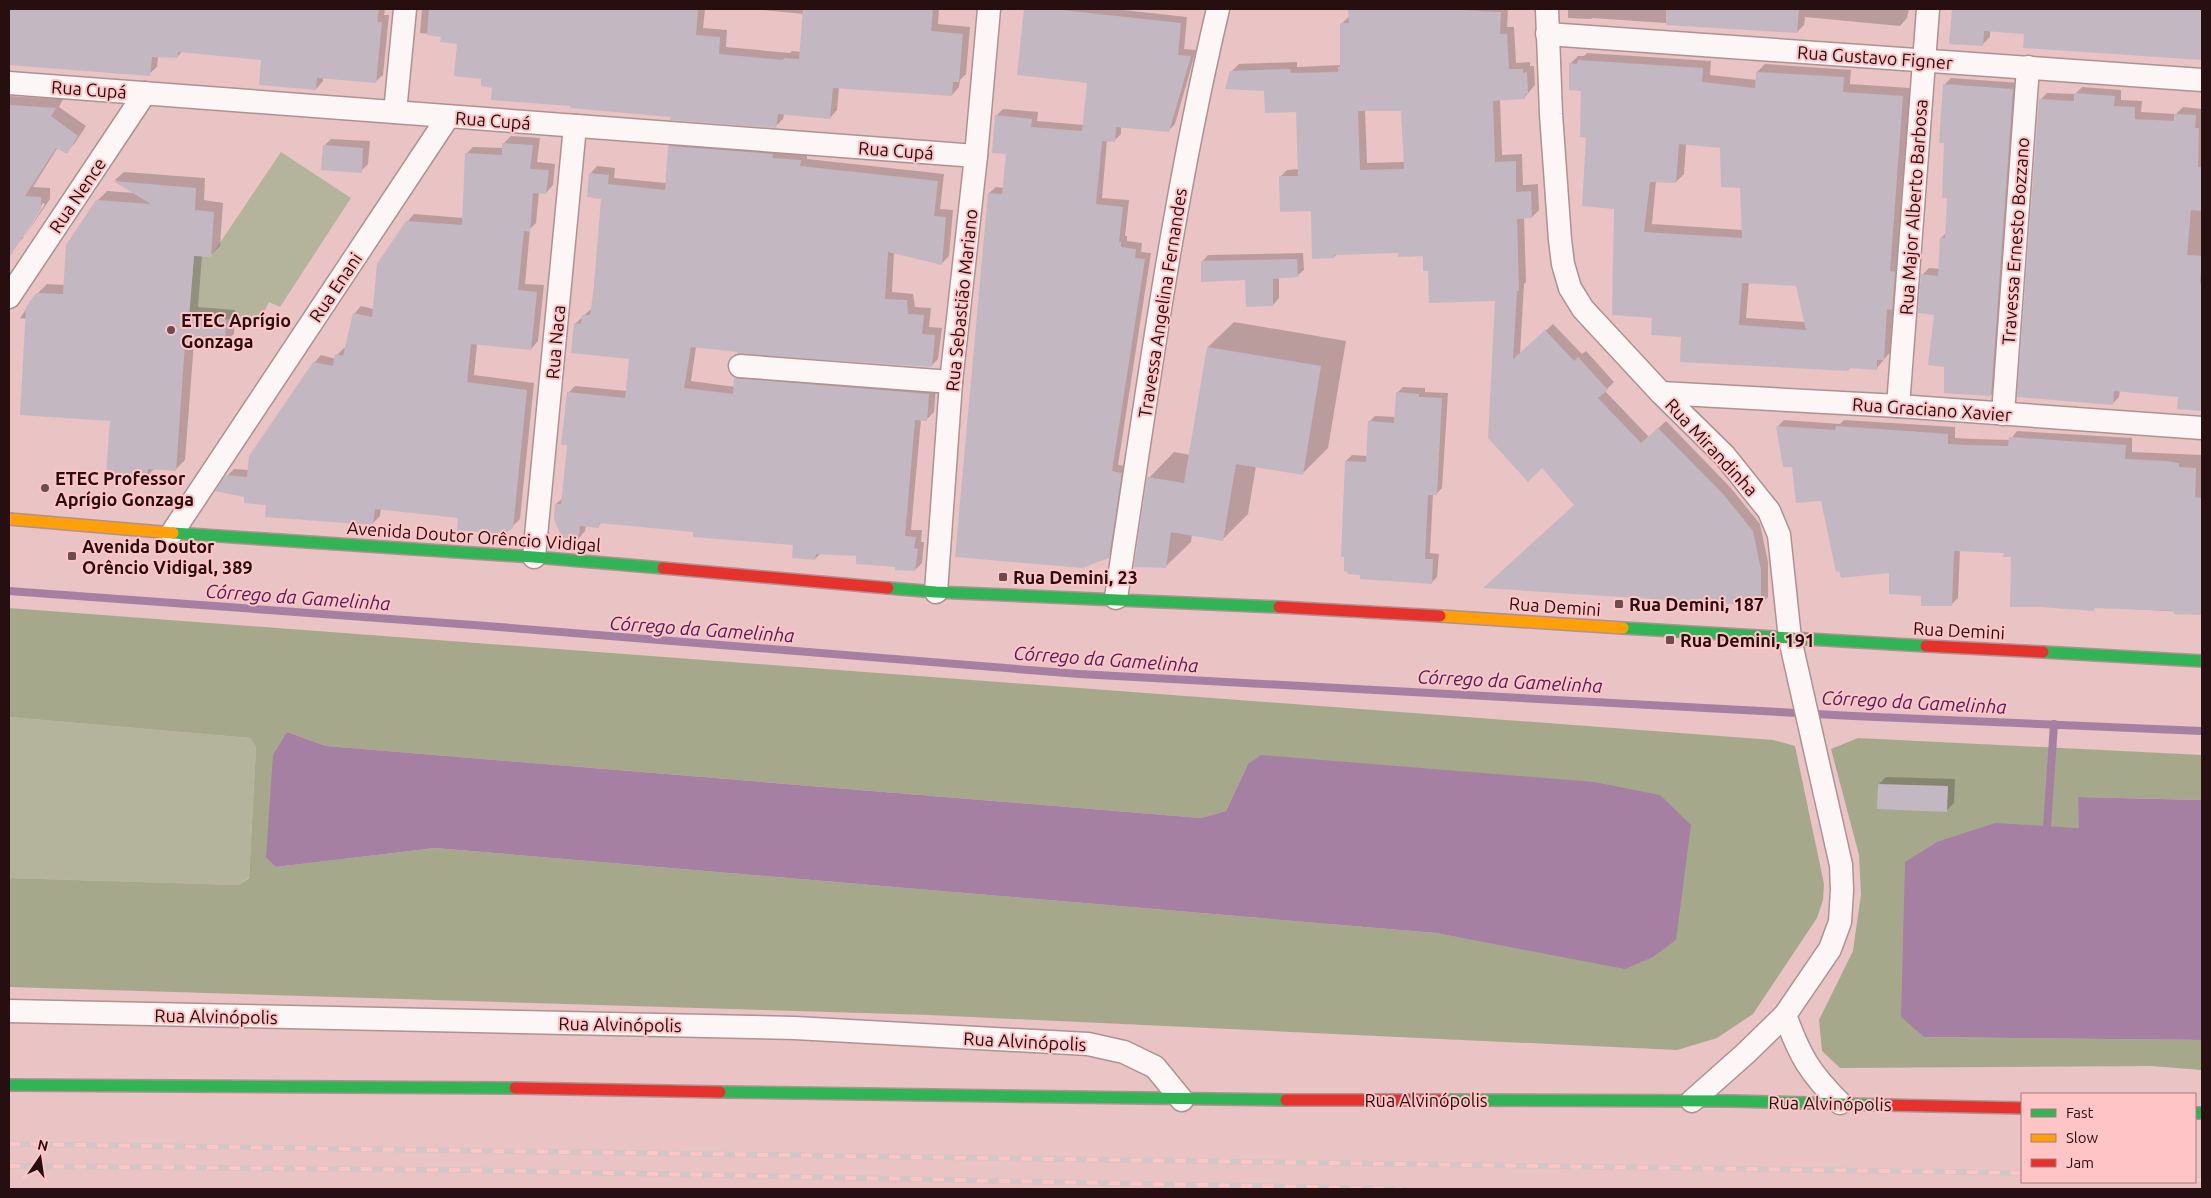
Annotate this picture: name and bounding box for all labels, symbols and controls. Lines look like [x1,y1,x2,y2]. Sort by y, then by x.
street label: Rua Gustavo Figner [1797,42,1954,72]
street label: Rua Cupá [50,76,128,102]
street label: Rua Major Alberto Barbosa [1895,98,1931,316]
street label: Rua Cupá [454,107,532,133]
street label: Travessa Ernesto Bozzano [1998,136,2032,346]
street label: Rua Cupá [857,137,935,163]
street label: Rua Nence [45,154,109,236]
street label: Travessa Angelina Fernandes [1134,186,1190,419]
street label: Rua Sebastião Mariano [941,208,981,392]
street label: Rua Enani [305,249,365,325]
street label: Rua Naca [542,304,568,380]
place label: ETEC Aprígio Gonzaga [181,310,291,351]
marker: ETEC Aprígio Gonzaga [165,324,177,336]
street label: Rua Graciano Xavier [1852,393,2013,425]
street label: Rua Mirandinha [1662,394,1762,500]
place label: ETEC Professor Aprígio Gonzaga [55,468,194,509]
marker: ETEC Professor Aprígio Gonzaga [39,482,51,494]
street label: Avenida Doutor Orêncio Vidigal [346,517,602,555]
place label: Avenida Doutor Orêncio Vidigal, 389 [82,536,253,577]
marker: Avenida Doutor Orêncio Vidigal, 389 [66,550,78,562]
place label: Rua Demini, 23 [1013,567,1138,587]
marker: Rua Demini, 23 [997,571,1009,583]
water label: Córrego da Gamelinha [205,580,391,614]
street label: Rua Demini [1508,593,1602,619]
place label: Rua Demini, 187 [1629,594,1764,614]
marker: Rua Demini, 187 [1613,598,1625,610]
water label: Córrego da Gamelinha [609,612,795,646]
street label: Rua Demini [1913,618,2005,642]
place label: Rua Demini, 191 [1680,630,1815,650]
marker: Rua Demini, 191 [1664,634,1676,646]
water label: Córrego da Gamelinha [1013,642,1199,676]
water label: Córrego da Gamelinha [1417,665,1603,697]
water label: Córrego da Gamelinha [1821,686,2007,718]
street label: Rua Alvinópolis [154,1005,278,1027]
street label: Rua Alvinópolis [558,1013,682,1035]
street label: Rua Alvinópolis [963,1028,1087,1054]
street label: Rua Alvinópolis [1364,1090,1488,1110]
street label: Rua Alvinópolis [1768,1092,1892,1114]
legend [2021,1093,2196,1183]
text: Fast [2066,1104,2094,1121]
text: Slow [2066,1129,2099,1146]
north arrow [15,1133,65,1183]
text: N [36,1136,50,1154]
text: Jam [2066,1154,2094,1171]

